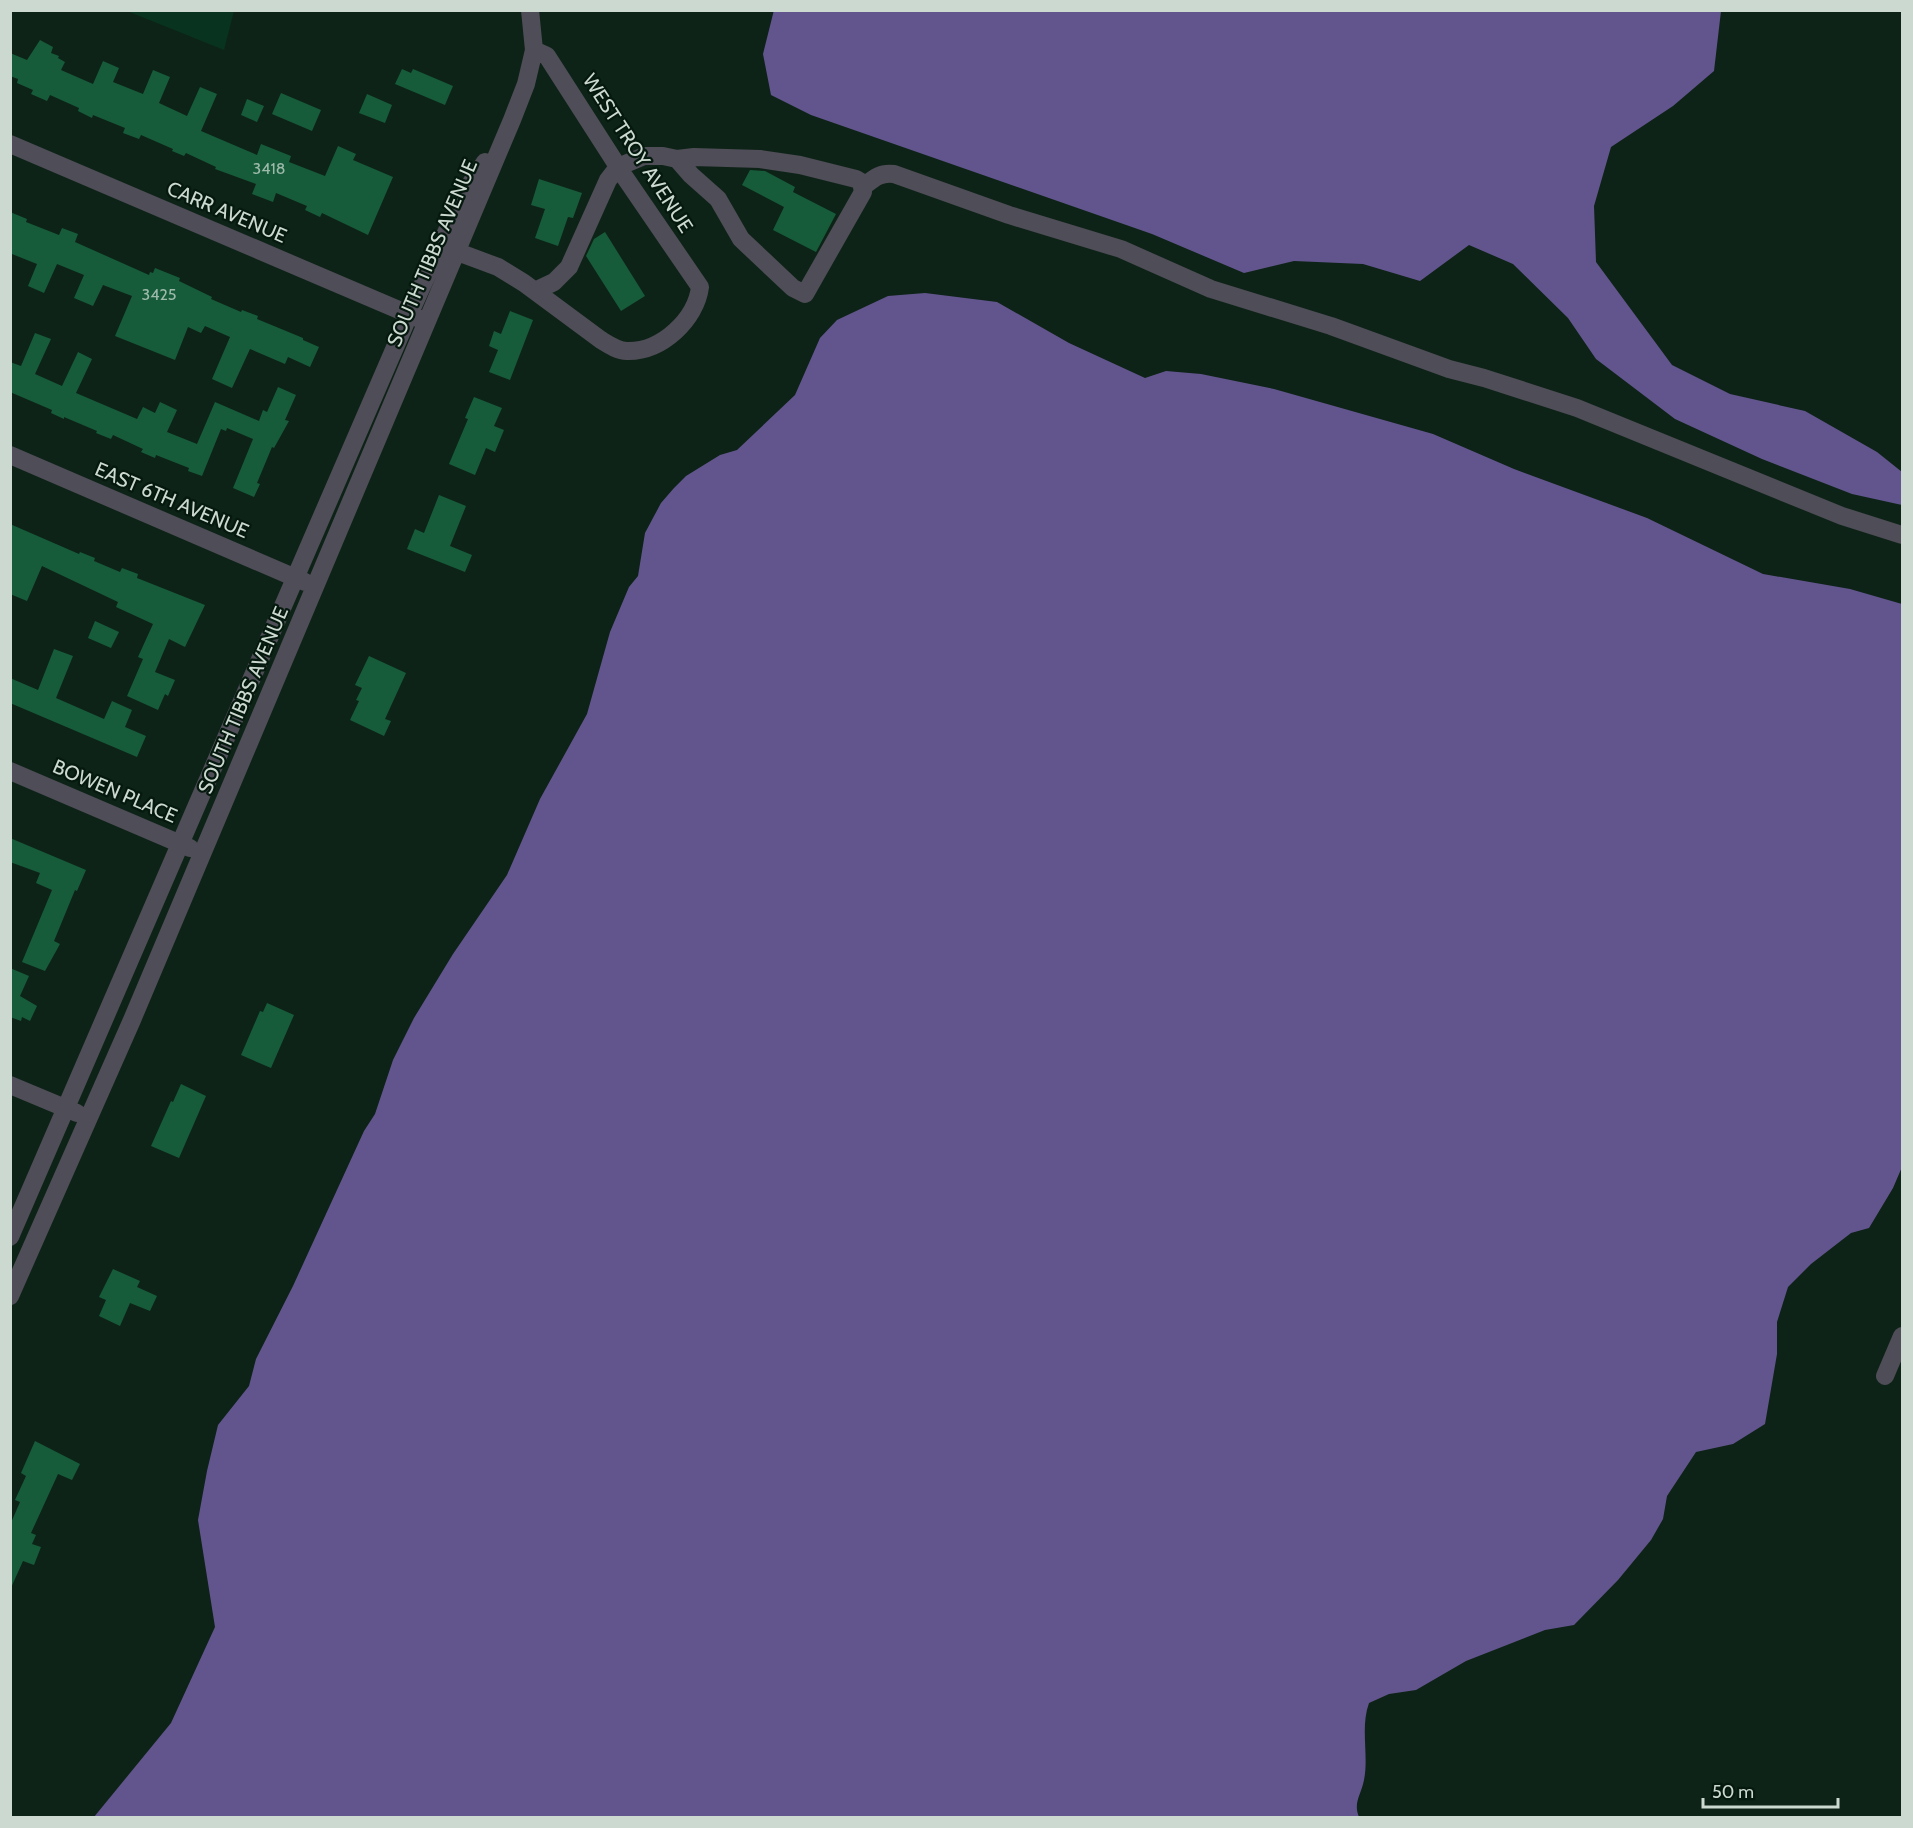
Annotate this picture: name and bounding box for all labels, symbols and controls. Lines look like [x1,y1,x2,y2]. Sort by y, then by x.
street label: WEST TROY AVENUE [578,69,698,237]
street label: SOUTH TIBBS AVENUE [382,156,482,350]
house number: 3418 [253,159,285,178]
street label: CARR AVENUE [164,176,290,248]
house number: 3425 [142,285,176,304]
street label: EAST 6TH AVENUE [92,457,252,543]
street label: SOUTH TIBBS AVENUE [193,603,293,797]
street label: BOWEN PLACE [49,754,181,828]
scale bar [1703,1771,1838,1809]
text: 50 m [1712,1781,1754,1803]

